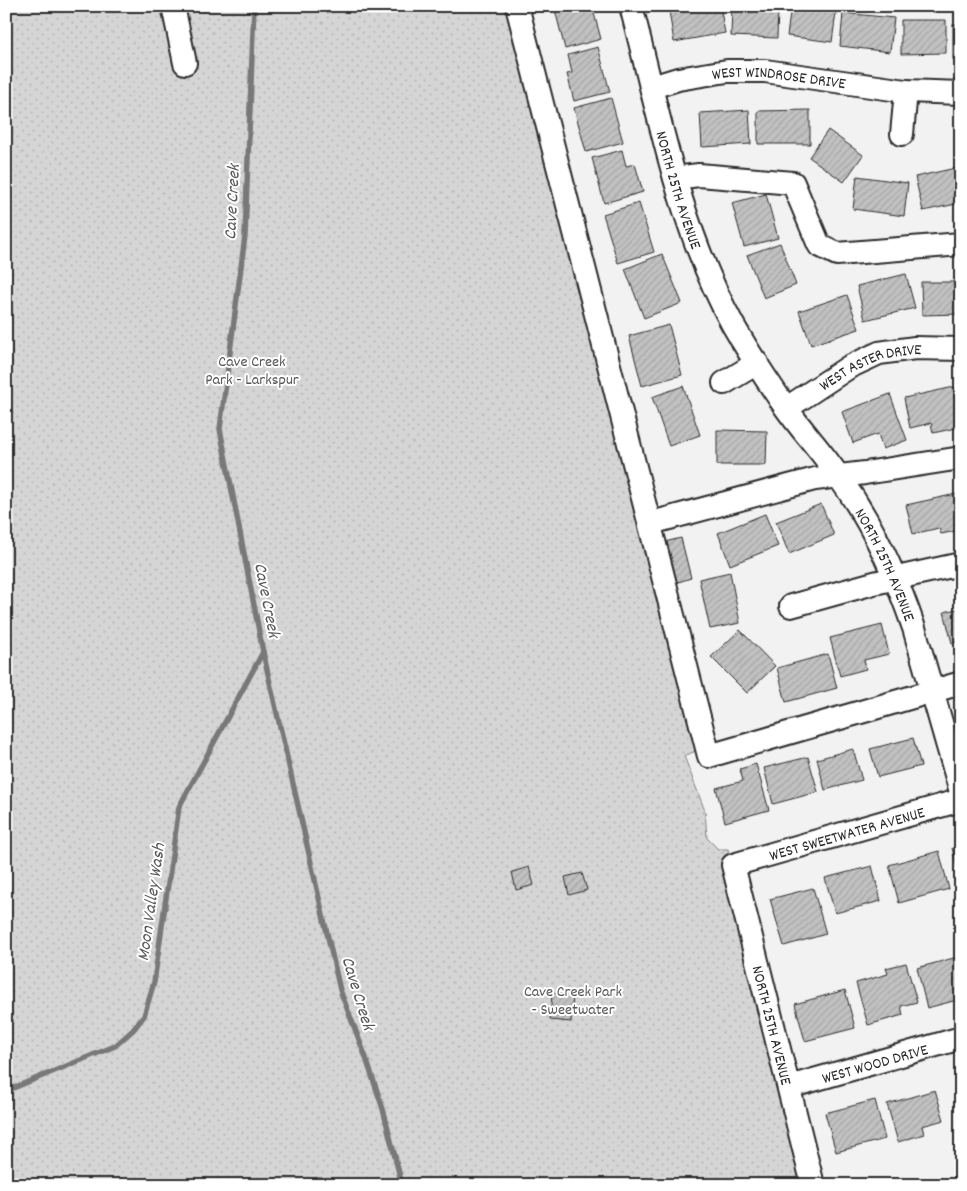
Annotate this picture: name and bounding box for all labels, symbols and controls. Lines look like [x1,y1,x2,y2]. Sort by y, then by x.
street label: WEST WINDROSE DRIVE [710,62,848,96]
street label: NORTH 25TH AVENUE [648,129,707,254]
water label: Cave Creek [219,162,248,241]
street label: WEST ASTER DRIVE [815,339,922,398]
park label: Cave Creek Park - Larkspur [205,351,299,392]
street label: NORTH 25TH AVENUE [848,504,920,625]
water label: Cave Creek [246,561,285,642]
street label: WEST SWEETWATER AVENUE [767,802,928,868]
water label: Moon Valley Wash [132,841,173,963]
water label: Cave Creek [334,954,380,1035]
street label: NORTH 25TH AVENUE [745,963,797,1088]
park label: Cave Creek Park - Sweetwater [524,981,622,1022]
street label: WEST WOOD DRIVE [820,1039,932,1091]

